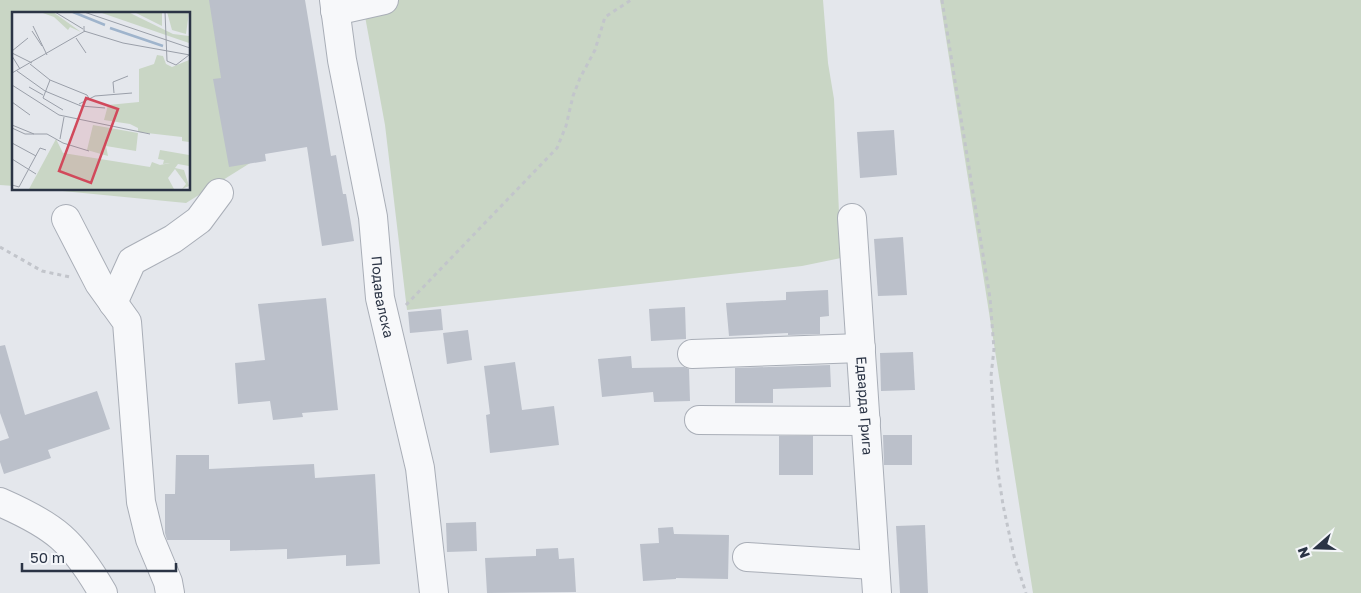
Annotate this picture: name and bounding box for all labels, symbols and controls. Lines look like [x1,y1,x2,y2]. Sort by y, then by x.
inset map [12,12,190,190]
street label: Подавалска [368,255,398,339]
street label: Едварда Грига [853,356,877,456]
north arrow [1291,523,1341,573]
scale bar [22,540,176,572]
text: N [1294,545,1313,561]
text: 50 m [30,548,65,566]

